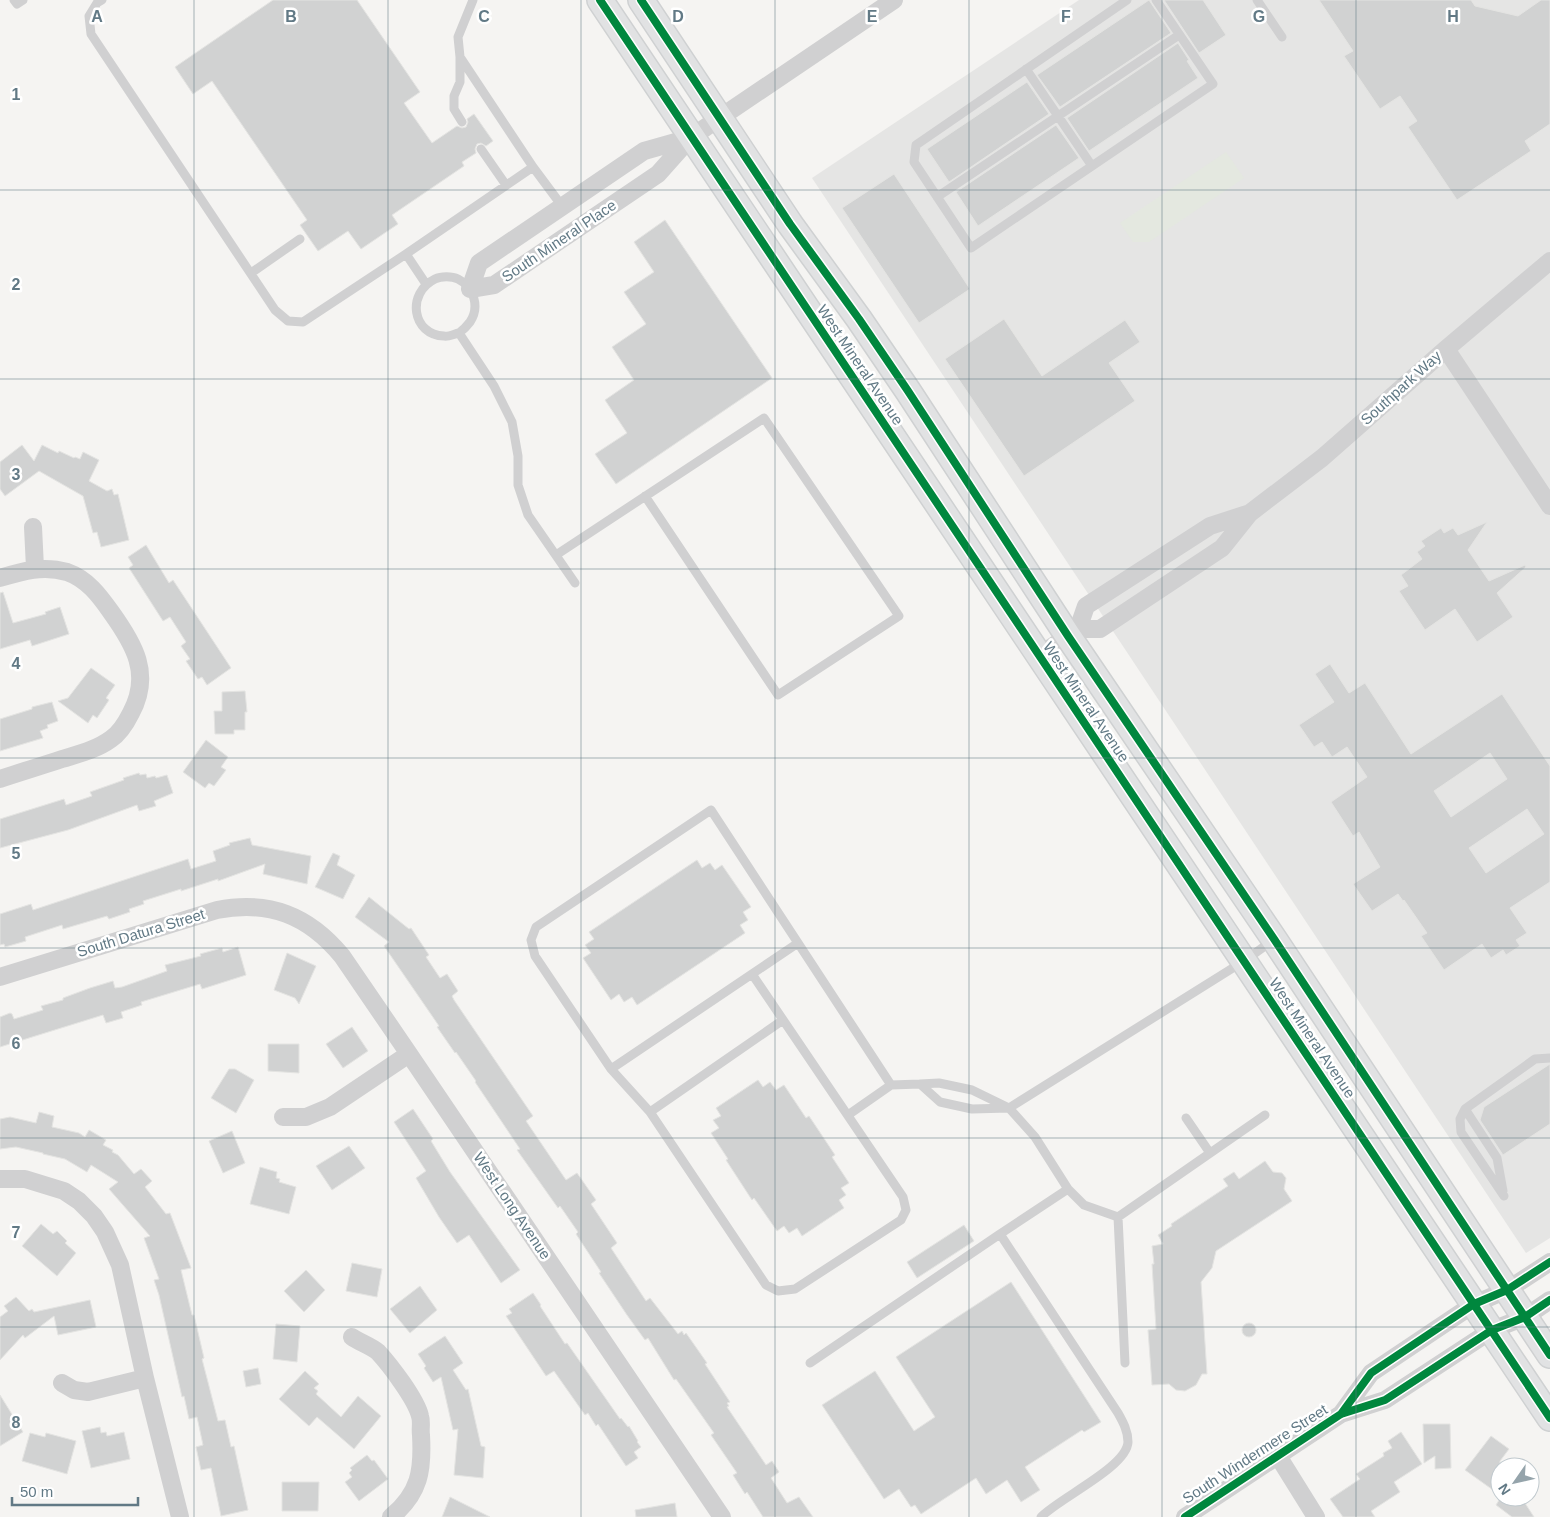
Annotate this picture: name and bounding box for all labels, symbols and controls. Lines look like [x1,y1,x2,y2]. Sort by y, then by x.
text: A [91,8,103,25]
text: B [285,8,297,25]
text: C [478,8,490,25]
text: D [672,8,684,25]
text: E [867,8,878,25]
text: F [1061,8,1071,25]
text: G [1253,8,1265,25]
text: H [1447,8,1459,25]
text: 1 [12,86,21,103]
street label: South Mineral Place [498,196,619,285]
text: 2 [12,276,21,293]
street label: West Mineral Avenue [814,301,907,428]
street label: Southpark Way [1357,347,1445,428]
text: 3 [12,466,21,483]
street label: West Mineral Avenue [1040,638,1133,765]
text: 4 [12,655,21,672]
text: 5 [12,845,21,862]
street label: South Datura Street [75,905,208,960]
street label: West Mineral Avenue [1266,974,1359,1101]
text: 6 [12,1035,21,1052]
street label: West Long Avenue [470,1149,555,1262]
text: 7 [12,1224,21,1241]
street label: South Windermere Street [1179,1400,1331,1507]
text: 8 [12,1414,21,1431]
north arrow [1490,1457,1540,1507]
scale bar [12,1474,139,1506]
text: N [1495,1481,1514,1498]
text: 50 m [20,1483,53,1500]

